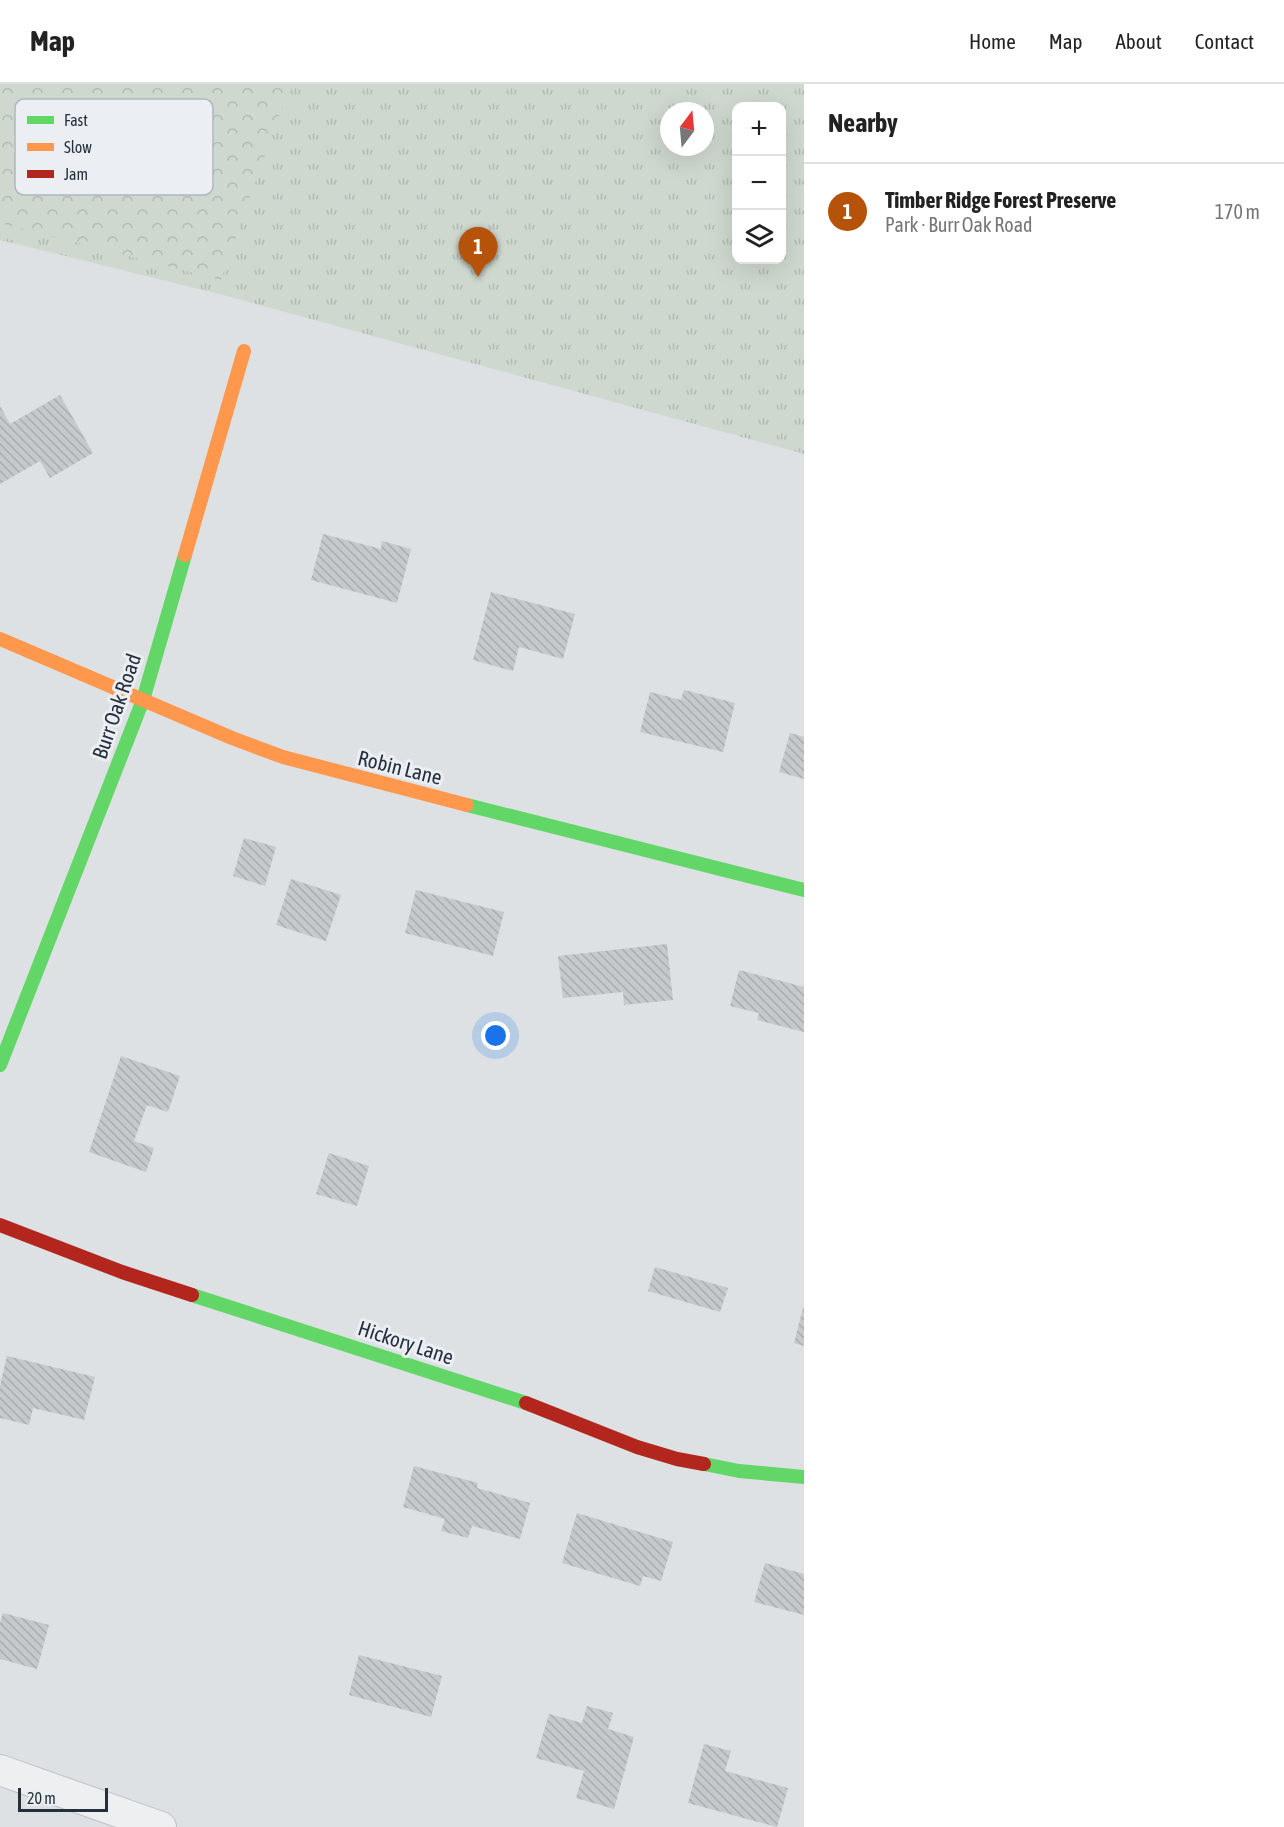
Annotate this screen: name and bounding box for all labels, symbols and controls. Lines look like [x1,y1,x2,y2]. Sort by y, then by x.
text: Map [30,25,75,57]
text: Home [969,29,1016,53]
text: Map [1049,29,1083,53]
text: About [1116,29,1162,53]
text: Contact [1195,29,1254,53]
legend [15,99,213,195]
north arrow [660,102,714,156]
map controls [732,102,786,264]
button: + [732,102,786,156]
text: Nearby [828,108,898,138]
text: Fast [64,111,88,129]
text: Slow [64,138,92,156]
button: − [732,156,786,210]
text: Jam [64,165,88,183]
text: Timber Ridge Forest Preserve [885,187,1116,213]
text: 1 [843,200,852,223]
text: 170 m [1215,200,1260,223]
button: layers [732,210,786,264]
text: Park · Burr Oak Road [885,213,1033,236]
pin: 1 [458,228,498,277]
street label: Burr Oak Road [87,650,145,762]
street label: Robin Lane [355,745,445,789]
your location [481,1021,510,1050]
street label: Hickory Lane [355,1315,457,1369]
scale bar [18,1785,108,1812]
text: 20 m [27,1789,56,1807]

